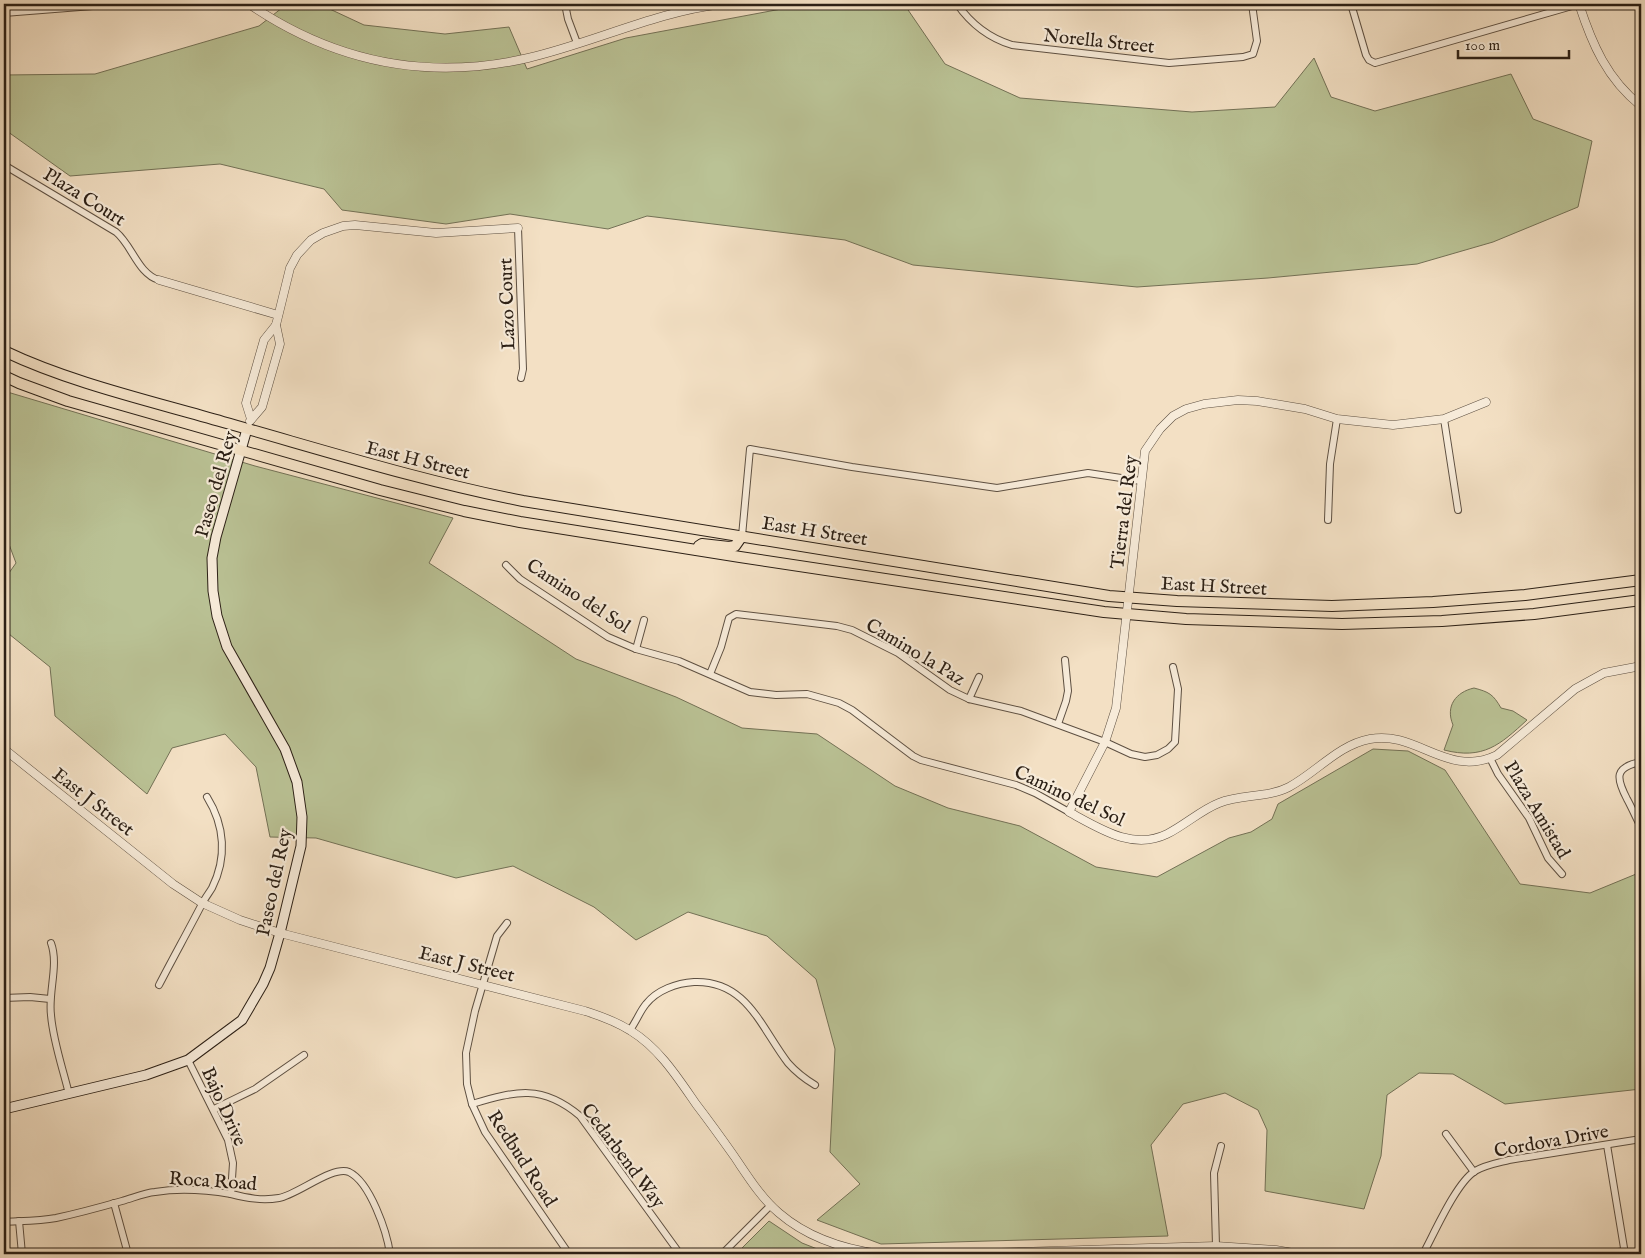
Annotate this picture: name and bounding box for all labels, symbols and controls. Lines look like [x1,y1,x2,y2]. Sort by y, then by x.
street label: Norella Street [1042,24,1156,60]
scale bar [1458,28,1569,60]
text: 100 m [1465,36,1501,55]
street label: Plaza Court [38,163,130,233]
street label: Lazo Court [494,257,522,350]
street label: Paseo del Rey [190,428,244,540]
street label: East H Street [363,436,472,486]
street label: Tierra del Rey [1106,453,1144,571]
street label: East H Street [760,512,870,552]
street label: Camino del Sol [521,554,635,640]
street label: East H Street [1160,572,1268,602]
street label: Camino la Paz [861,614,969,692]
street label: Plaza Amistad [1498,757,1575,864]
street label: Camino del Sol [1010,761,1129,833]
street label: East J Street [47,763,139,842]
street label: Paseo del Rey [252,826,298,938]
street label: East J Street [416,941,517,989]
street label: Bajo Drive [195,1064,251,1150]
street label: Cedarbend Way [575,1099,670,1214]
street label: Redbud Road [481,1106,562,1213]
street label: Cordova Drive [1492,1120,1611,1164]
street label: Roca Road [168,1167,258,1197]

